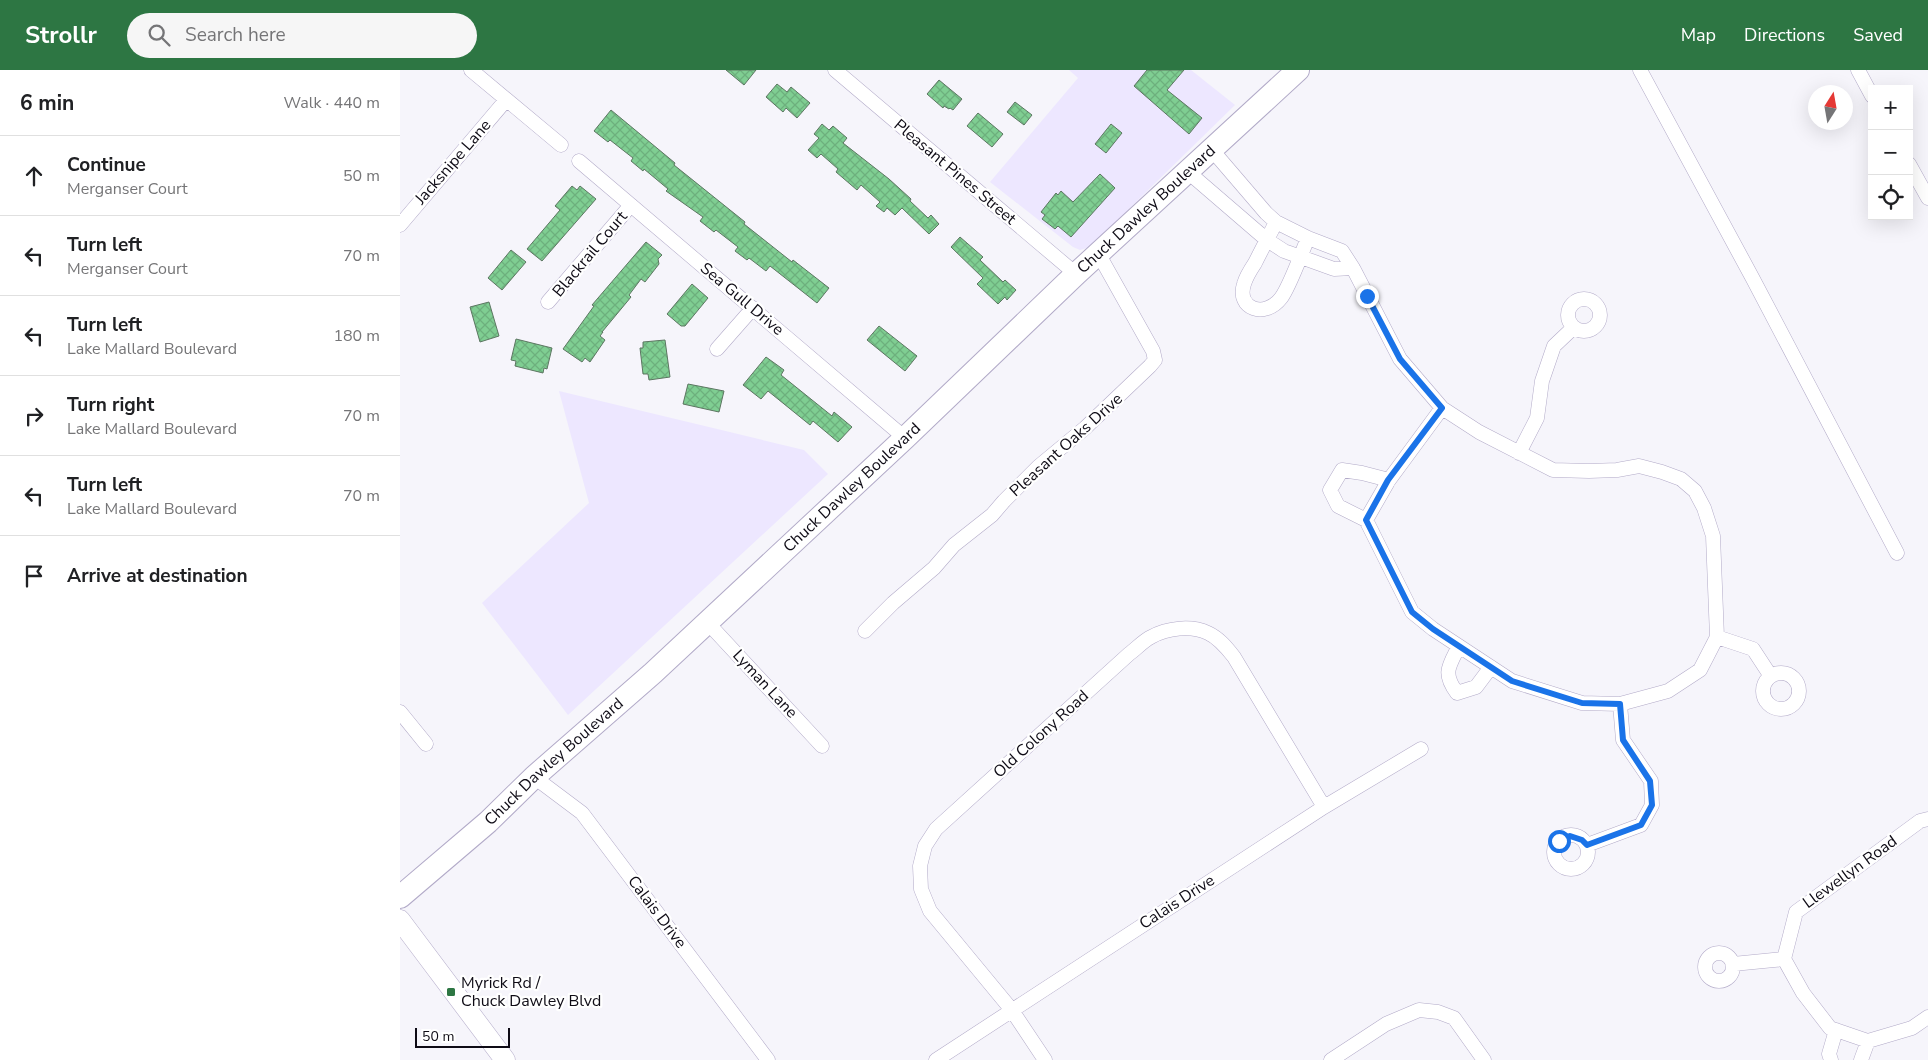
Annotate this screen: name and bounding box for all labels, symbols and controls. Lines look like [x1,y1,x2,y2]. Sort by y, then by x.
search box [127,13,477,58]
text: Strollr [25,19,97,51]
icon: search [145,21,173,49]
text: Search here [185,22,286,48]
text: Map [1681,23,1716,47]
text: Directions [1744,23,1825,47]
text: Saved [1853,23,1903,47]
north arrow [1808,85,1853,130]
map controls [1868,85,1913,220]
button: + [1868,85,1913,130]
text: 6 min [20,89,74,117]
text: Walk · 440 m [284,92,380,114]
street label: Pleasant Pines Street [889,114,1021,230]
street label: Jacksnipe Lane [409,115,496,210]
button: − [1868,130,1913,175]
street label: Chuck Dawley Boulevard [1072,140,1220,279]
text: Continue [67,152,146,178]
icon: ahead [20,162,48,190]
text: 50 m [343,165,380,187]
button: locate [1868,175,1913,220]
text: Merganser Court [67,178,188,200]
street label: Blackrail Court [548,206,633,302]
text: Turn left [67,232,142,258]
icon: left [20,242,48,270]
text: 70 m [343,245,380,267]
street label: Sea Gull Drive [695,257,789,341]
text: Merganser Court [67,258,188,280]
route end [1356,285,1379,308]
text: Turn left [67,312,142,338]
icon: left [20,322,48,350]
text: 180 m [333,325,380,347]
text: Lake Mallard Boulevard [67,338,237,360]
street label: Pleasant Oaks Drive [1005,388,1127,502]
text: Turn right [67,392,154,418]
icon: right [20,402,48,430]
text: 70 m [343,405,380,427]
text: Lake Mallard Boulevard [67,418,237,440]
street label: Chuck Dawley Boulevard [778,418,926,557]
text: Turn left [67,472,142,498]
icon: left [20,482,48,510]
text: 70 m [343,485,380,507]
text: Lake Mallard Boulevard [67,498,237,520]
icon: arrive [20,562,48,590]
text: Arrive at destination [67,563,248,589]
street label: Lyman Lane [727,645,803,723]
street label: Old Colony Road [988,685,1094,783]
street label: Chuck Dawley Boulevard [480,693,628,831]
route start [1548,830,1571,853]
street label: Llewellyn Road [1798,830,1902,914]
street label: Calais Drive [1135,869,1219,935]
street label: Calais Drive [622,871,692,953]
place label: Myrick Rd / Chuck Dawley Blvd [461,972,601,1012]
marker: Myrick Rd / Chuck Dawley Blvd [445,986,457,998]
scale bar [415,1025,510,1048]
text: 50 m [422,1027,454,1046]

